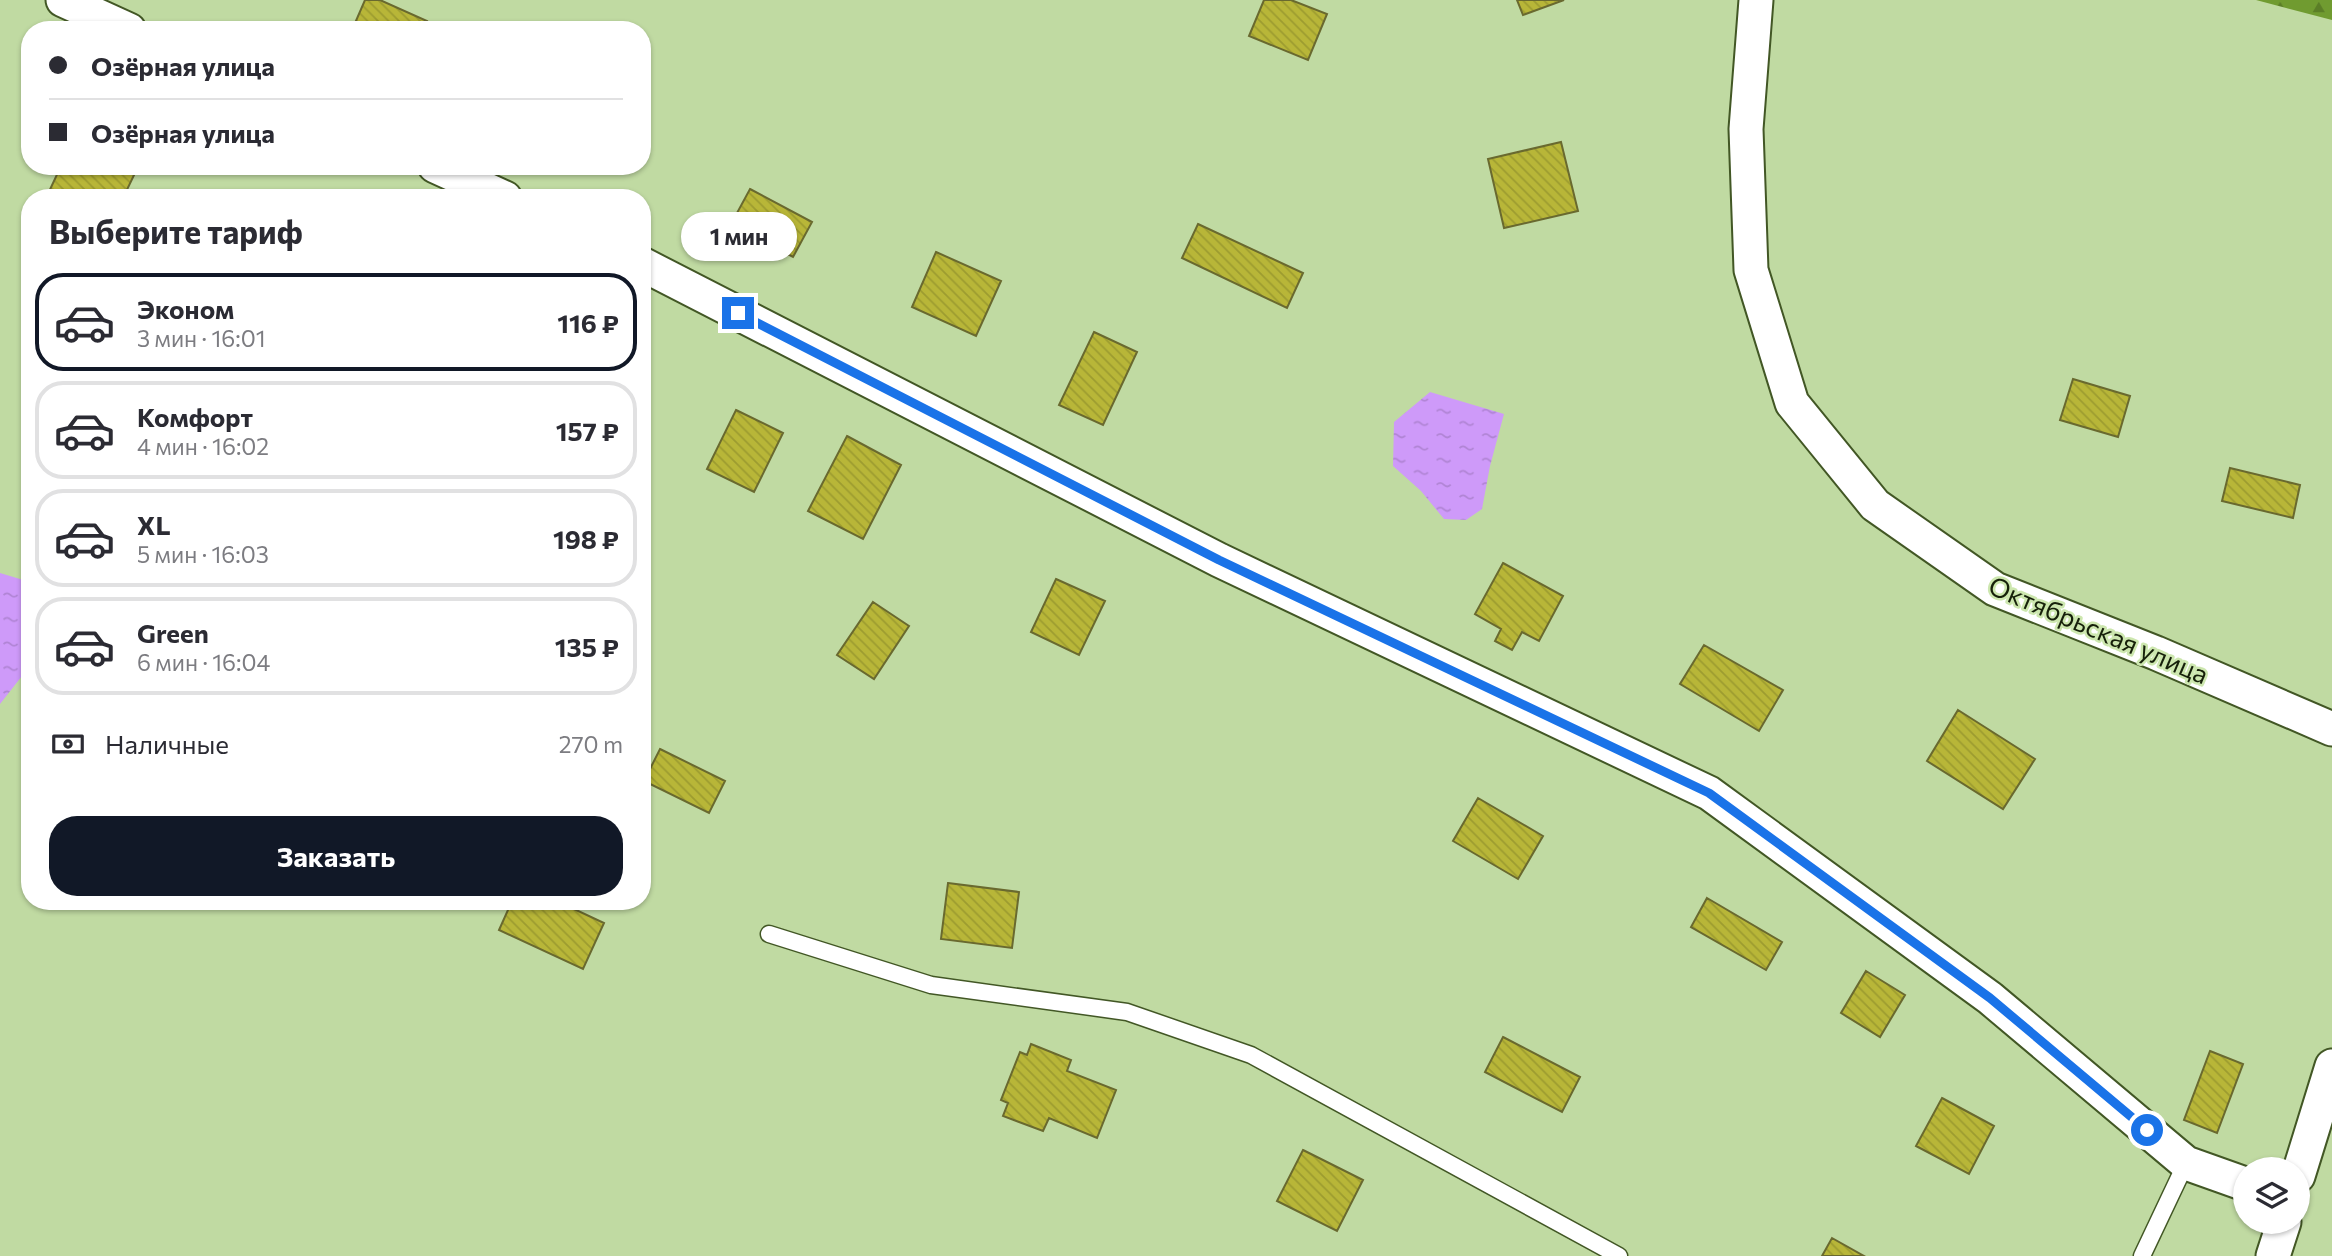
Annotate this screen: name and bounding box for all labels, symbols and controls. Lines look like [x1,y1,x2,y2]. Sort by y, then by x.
text: Озёрная улица [91,50,275,81]
text: Озёрная улица [91,117,275,148]
text: Выберите тариф [49,211,303,251]
callout: 1 мин [680,212,796,260]
text: 1 мин [710,222,768,250]
icon: car [53,291,116,354]
text: Эконом [137,293,234,324]
route end [722,297,754,329]
text: 116 ₽ [557,307,619,338]
text: 3 мин · 16:01 [137,324,266,352]
icon: car [53,399,116,462]
text: Комфорт [137,401,253,432]
text: 157 ₽ [556,415,619,446]
text: 4 мин · 16:02 [137,432,269,460]
icon: car [53,507,116,570]
text: XL [137,509,171,540]
text: 198 ₽ [553,523,619,554]
text: 5 мин · 16:03 [137,540,269,568]
street label: Октябрьская улица [1985,569,2213,689]
icon: car [53,615,116,678]
text: Green [137,617,209,648]
text: 135 ₽ [555,631,619,662]
text: 6 мин · 16:04 [137,648,270,676]
icon: cash [49,725,87,763]
text: Наличные [105,728,229,759]
text: 270 m [559,730,623,758]
button: Заказать [49,816,623,896]
route start [2131,1114,2163,1146]
map controls [2233,1157,2310,1234]
button: layers [2233,1157,2310,1234]

